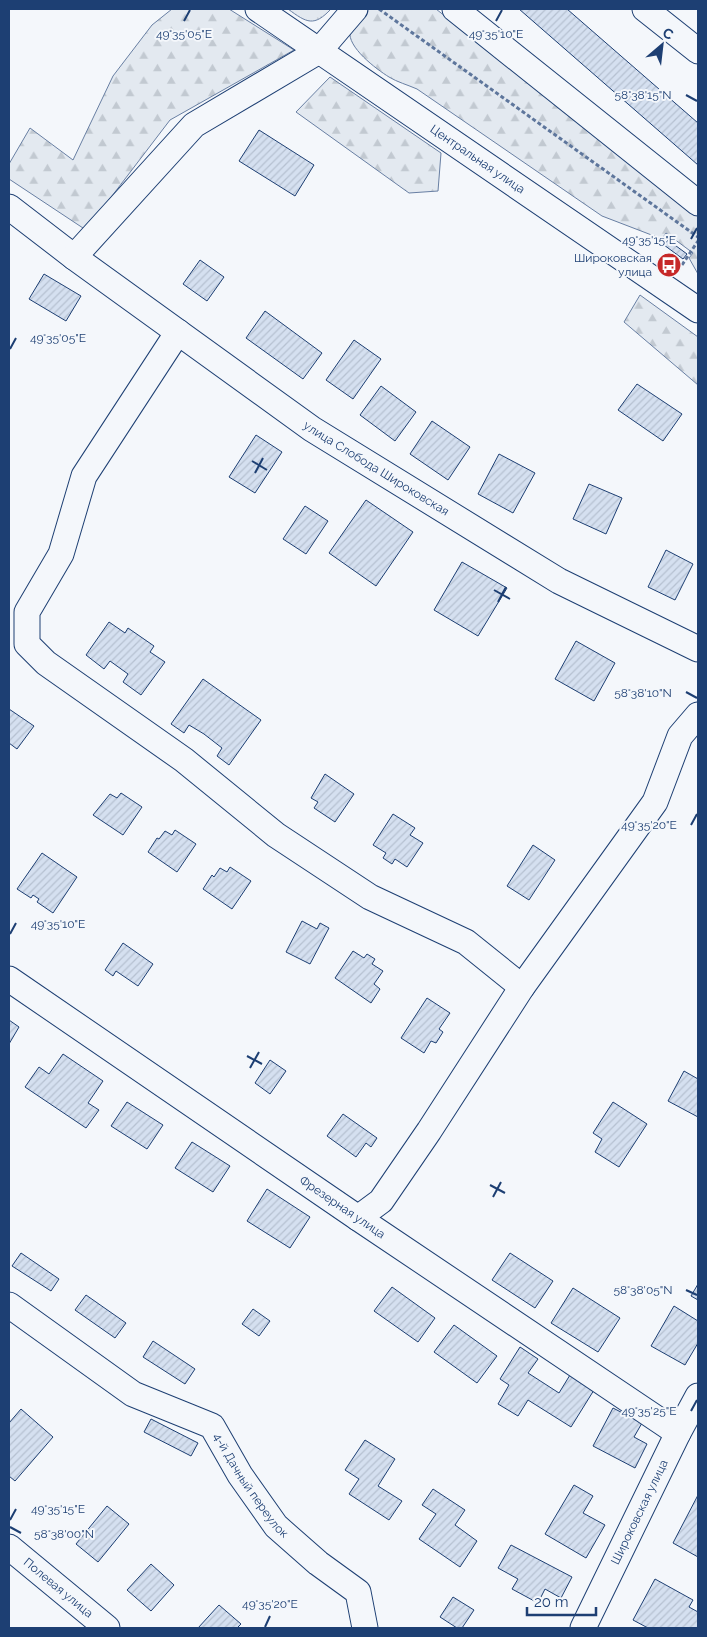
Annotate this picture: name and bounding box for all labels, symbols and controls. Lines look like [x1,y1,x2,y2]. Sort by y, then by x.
north arrow [637,20,687,70]
text: С [660,24,676,43]
text: 49°35'05"E [156,27,212,41]
text: 49°35'10"E [469,27,523,41]
text: 58°38'15"N [615,88,671,102]
street label: Центральная улица [427,122,528,197]
text: 49°35'15"E [622,233,676,247]
place label: Широковская улица [574,251,652,279]
bus stop icon: Широковская улица [656,252,682,278]
text: 49°35'05"E [30,331,86,345]
street label: улица Слобода Широковская [301,418,452,519]
text: 58°38'10"N [614,686,672,700]
text: 49°35'20"E [621,818,677,832]
text: 49°35'10"E [31,917,85,931]
street label: Фрезерная улица [297,1173,388,1241]
text: 58°38'05"N [613,1283,673,1297]
text: 49°35'25"E [621,1404,677,1418]
street label: 4-й Дачный переулок [211,1431,291,1541]
street label: Широковская улица [608,1457,671,1567]
text: 49°35'15"E [31,1502,85,1516]
text: 58°38'00"N [34,1527,94,1541]
street label: Полевая улица [21,1555,96,1620]
scale bar [527,1584,596,1616]
text: 20 m [534,1593,569,1611]
text: 49°35'20"E [242,1597,298,1611]

